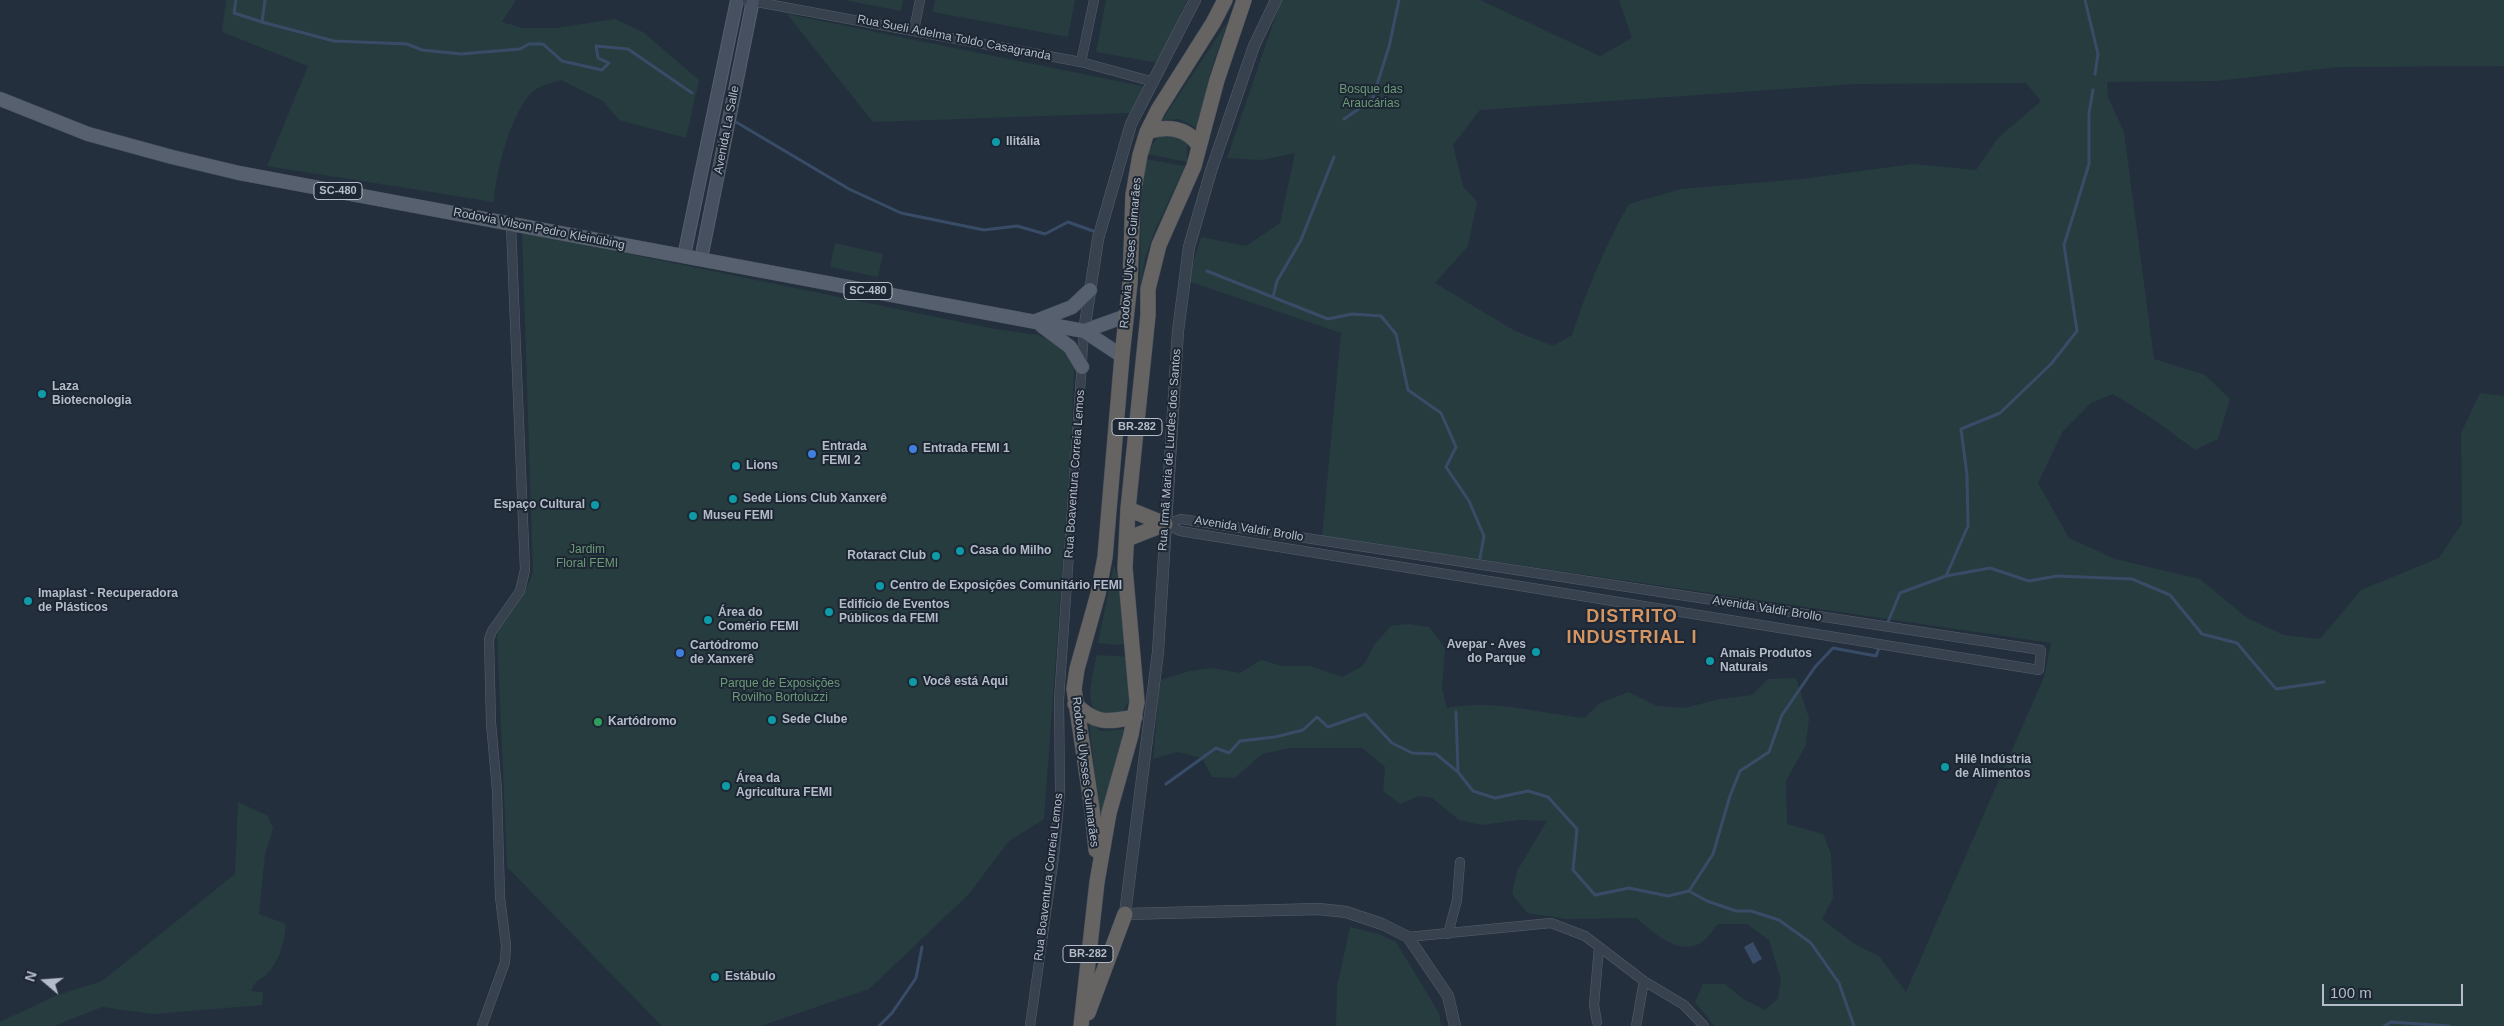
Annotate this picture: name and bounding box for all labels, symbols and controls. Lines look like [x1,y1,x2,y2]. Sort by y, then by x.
street label: Rua Sueli Adelma Toldo Casagranda [856,12,1052,64]
park label: Bosque das Araucárias [1339,83,1403,111]
street label: Avenida La Salle [711,85,743,175]
place label: Ilitália [1006,135,1040,149]
marker: Ilitália [990,136,1002,148]
street label: Rodovia Ulysses Guimarães [1117,177,1145,329]
road number: SC-480 [314,182,362,200]
street label: Rodovia Vilson Pedro Kleinübing [452,205,626,253]
road number: SC-480 [844,282,892,300]
street label: Rua Irmã Maria de Lurdes dos Santos [1156,348,1184,552]
place label: Laza Biotecnologia [52,380,131,408]
marker: Laza Biotecnologia [36,388,48,400]
street label: Rua Boaventura Correia Lemos [1062,389,1088,559]
road number: BR-282 [1112,418,1162,436]
place label: Entrada FEMI 2 [822,440,867,468]
place label: Entrada FEMI 1 [923,442,1010,456]
marker: Entrada FEMI 1 [907,443,919,455]
marker: Entrada FEMI 2 [806,448,818,460]
place label: Lions [746,459,778,473]
marker: Lions [730,460,742,472]
place label: Sede Lions Club Xanxerê [743,492,887,506]
marker: Sede Lions Club Xanxerê [727,493,739,505]
place label: Espaço Cultural [494,498,585,512]
marker: Espaço Cultural [589,499,601,511]
place label: Museu FEMI [703,509,773,523]
marker: Museu FEMI [687,510,699,522]
street label: Avenida Valdir Brollo [1193,513,1305,545]
park label: Jardim Floral FEMI [556,543,618,571]
place label: Casa do Milho [970,544,1051,558]
marker: Casa do Milho [954,545,966,557]
place label: Rotaract Club [847,549,926,563]
marker: Rotaract Club [930,550,942,562]
place label: Centro de Exposições Comunitário FEMI [890,579,1122,593]
marker: Centro de Exposições Comunitário FEMI [874,580,886,592]
place label: Imaplast - Recuperadora de Plásticos [38,587,178,615]
street label: Avenida Valdir Brollo [1711,593,1823,625]
marker: Imaplast - Recuperadora de Plásticos [22,595,34,607]
place label: Edifício de Eventos Públicos da FEMI [839,598,950,626]
place label: Área do Comério FEMI [718,606,799,634]
marker: Edifício de Eventos Públicos da FEMI [823,606,835,618]
district label: DISTRITO INDUSTRIAL I [1565,606,1699,649]
marker: Área do Comério FEMI [702,614,714,626]
place label: Avepar - Aves do Parque [1447,638,1526,666]
place label: Cartódromo de Xanxerê [690,639,759,667]
marker: Avepar - Aves do Parque [1530,646,1542,658]
marker: Cartódromo de Xanxerê [674,647,686,659]
place label: Amais Produtos Naturais [1720,647,1812,675]
marker: Amais Produtos Naturais [1704,655,1716,667]
place label: Você está Aqui [923,675,1008,689]
marker: Você está Aqui [907,676,919,688]
park label: Parque de Exposições Rovilho Bortoluzzi [720,677,840,705]
street label: Rodovia Ulysses Guimarães [1069,696,1101,848]
place label: Sede Clube [782,713,847,727]
marker: Sede Clube [766,714,778,726]
place label: Kartódromo [608,715,677,729]
marker: Kartódromo [592,716,604,728]
place label: Hilê Indústria de Alimentos [1955,753,2031,781]
marker: Hilê Indústria de Alimentos [1939,761,1951,773]
place label: Área da Agricultura FEMI [736,772,832,800]
marker: Área da Agricultura FEMI [720,780,732,792]
street label: Rua Boaventura Correia Lemos [1032,792,1066,962]
road number: BR-282 [1063,946,1113,962]
north arrow [20,956,70,1006]
text: N [22,969,40,984]
place label: Estábulo [725,970,776,984]
marker: Estábulo [709,971,721,983]
scale bar [2324,974,2465,1006]
text: 100 m [2330,984,2372,1001]

